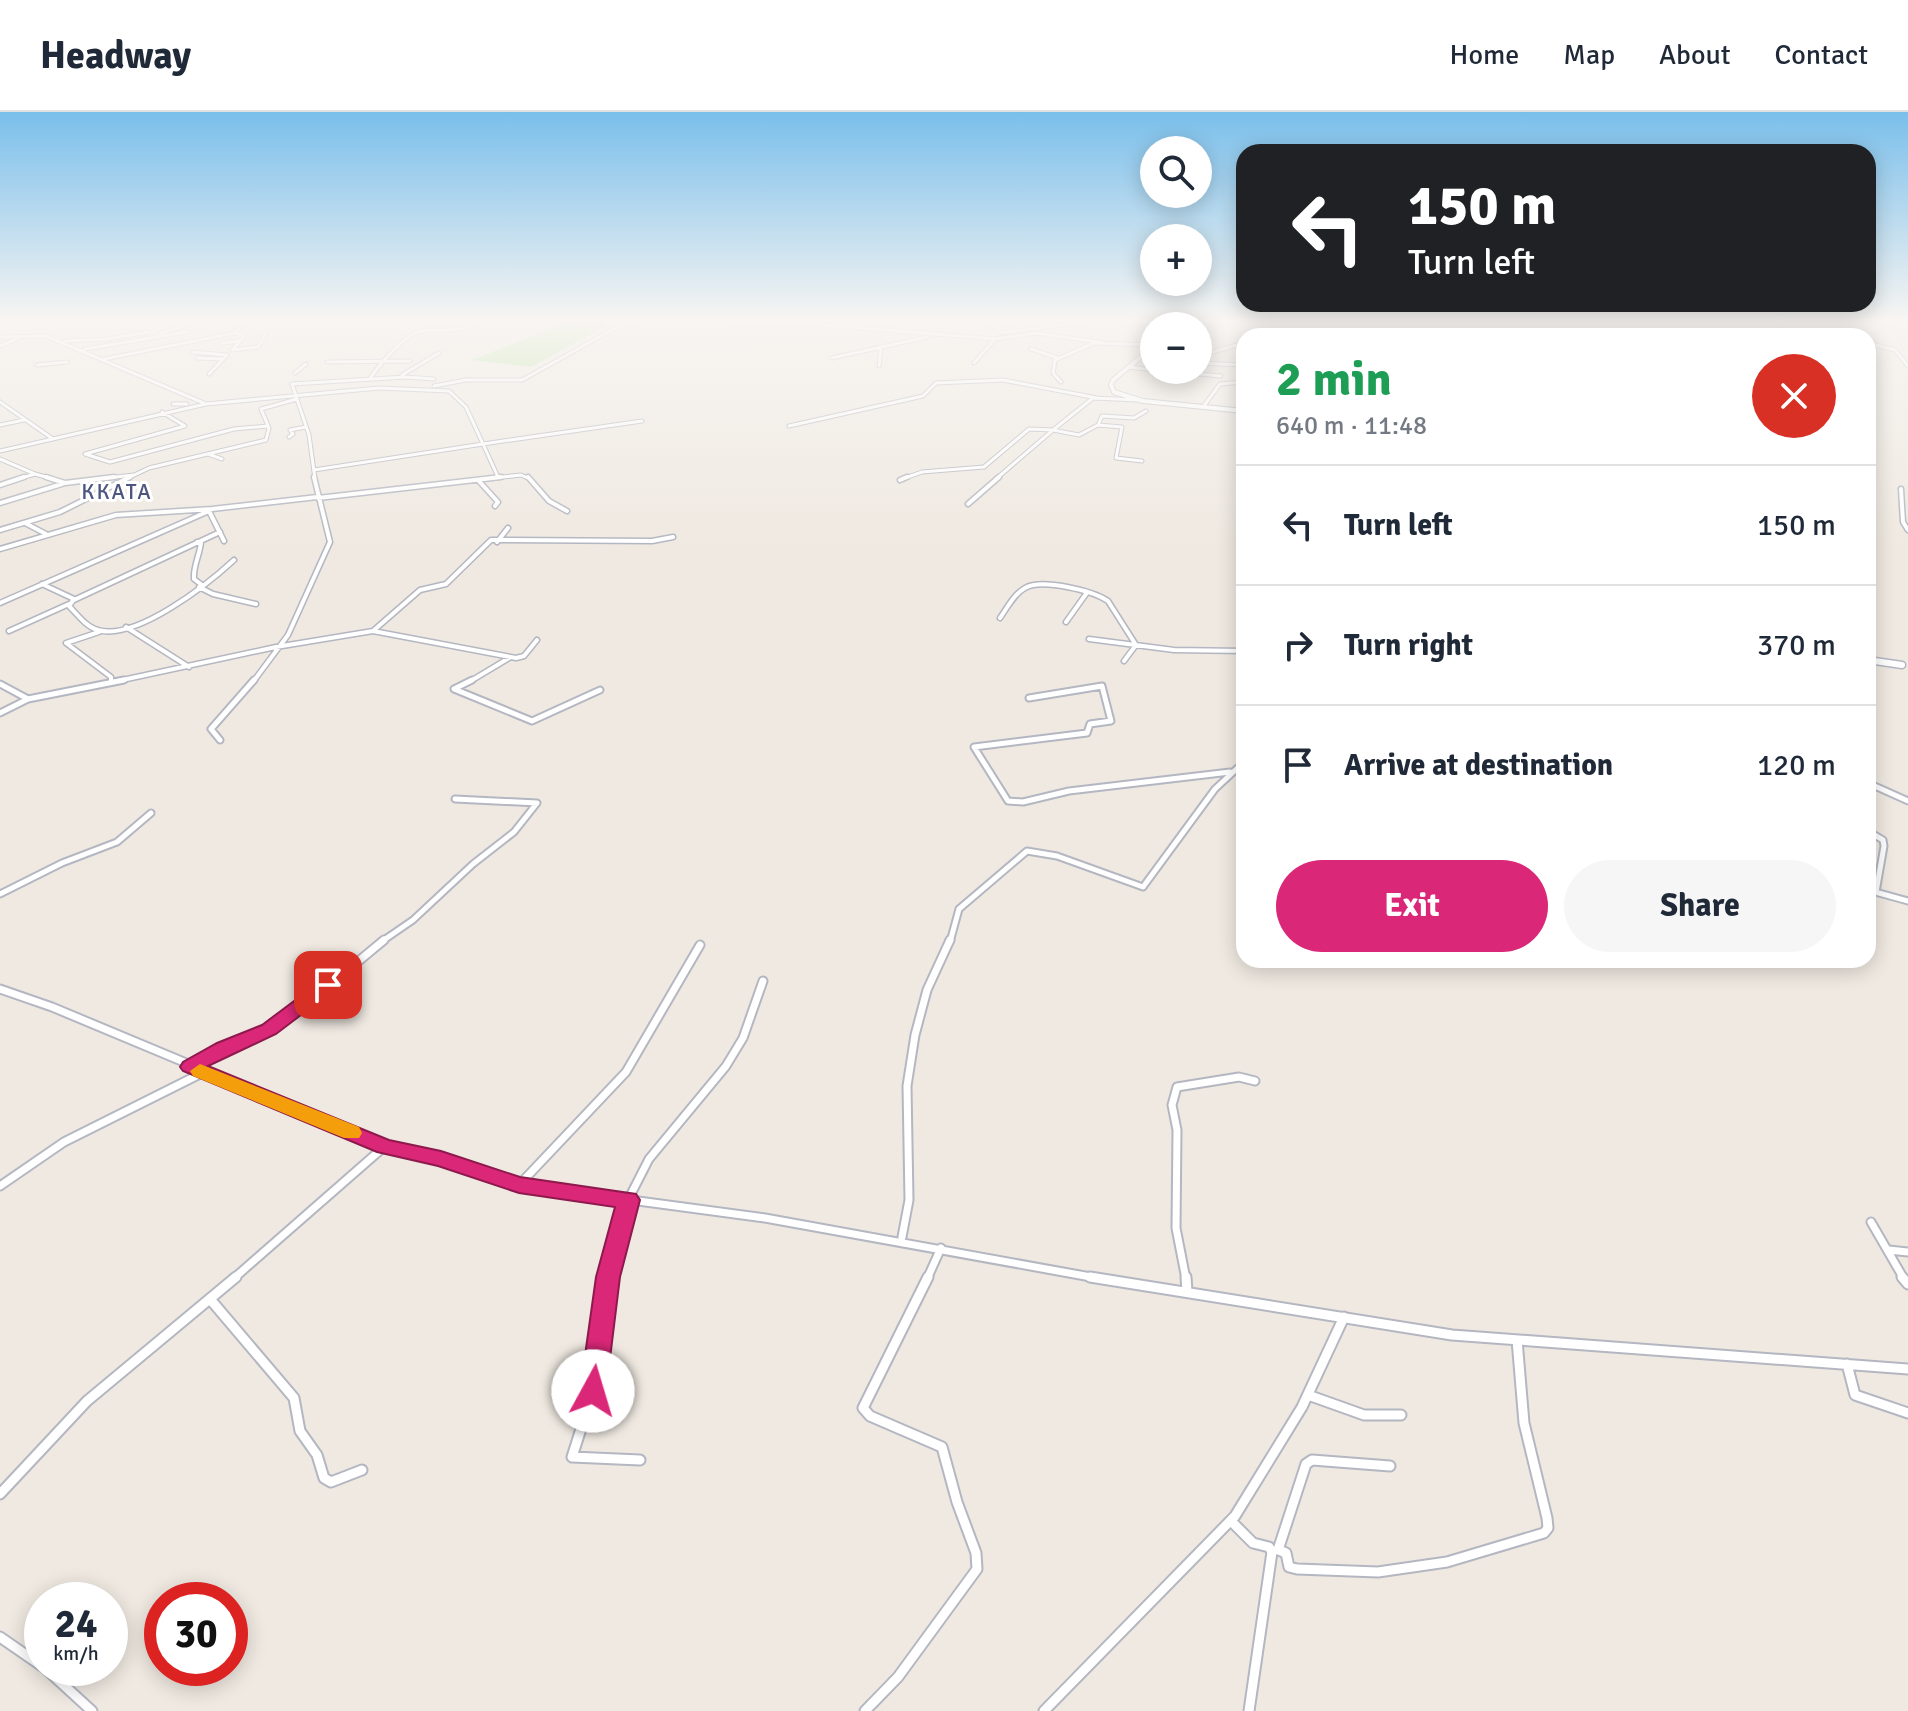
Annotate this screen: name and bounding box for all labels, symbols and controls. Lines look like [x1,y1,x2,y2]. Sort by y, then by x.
text: Headway [40,32,191,79]
text: Home [1450,38,1519,72]
text: Map [1563,38,1615,72]
text: About [1659,38,1731,72]
text: Contact [1775,38,1868,72]
map controls [1140,136,1212,384]
button: search [1140,136,1212,208]
text: 150 m [1408,171,1556,240]
icon: left [1276,176,1380,280]
button: + [1140,224,1212,296]
text: Turn left [1408,240,1535,285]
button: − [1140,312,1212,384]
text: 2 min [1276,350,1392,409]
button: close [1752,354,1836,438]
text: 640 m · 11:48 [1276,410,1427,442]
district label: KKATA [81,478,153,505]
icon: left [1276,503,1320,547]
text: Turn left [1344,507,1453,544]
text: 150 m [1757,507,1836,544]
icon: right [1276,623,1320,667]
text: Turn right [1344,627,1473,664]
text: 370 m [1757,627,1836,664]
icon: arrive [1276,743,1320,787]
text: Arrive at destination [1344,747,1613,784]
text: 120 m [1757,747,1836,784]
button: Exit [1276,860,1548,952]
button: Share [1564,860,1836,952]
pin [294,951,362,1019]
icon: arrive [306,963,350,1007]
position arrow [551,1349,635,1433]
speed limit sign: 30 [144,1582,248,1686]
text: 24 [54,1599,98,1649]
text: km/h [53,1641,99,1666]

